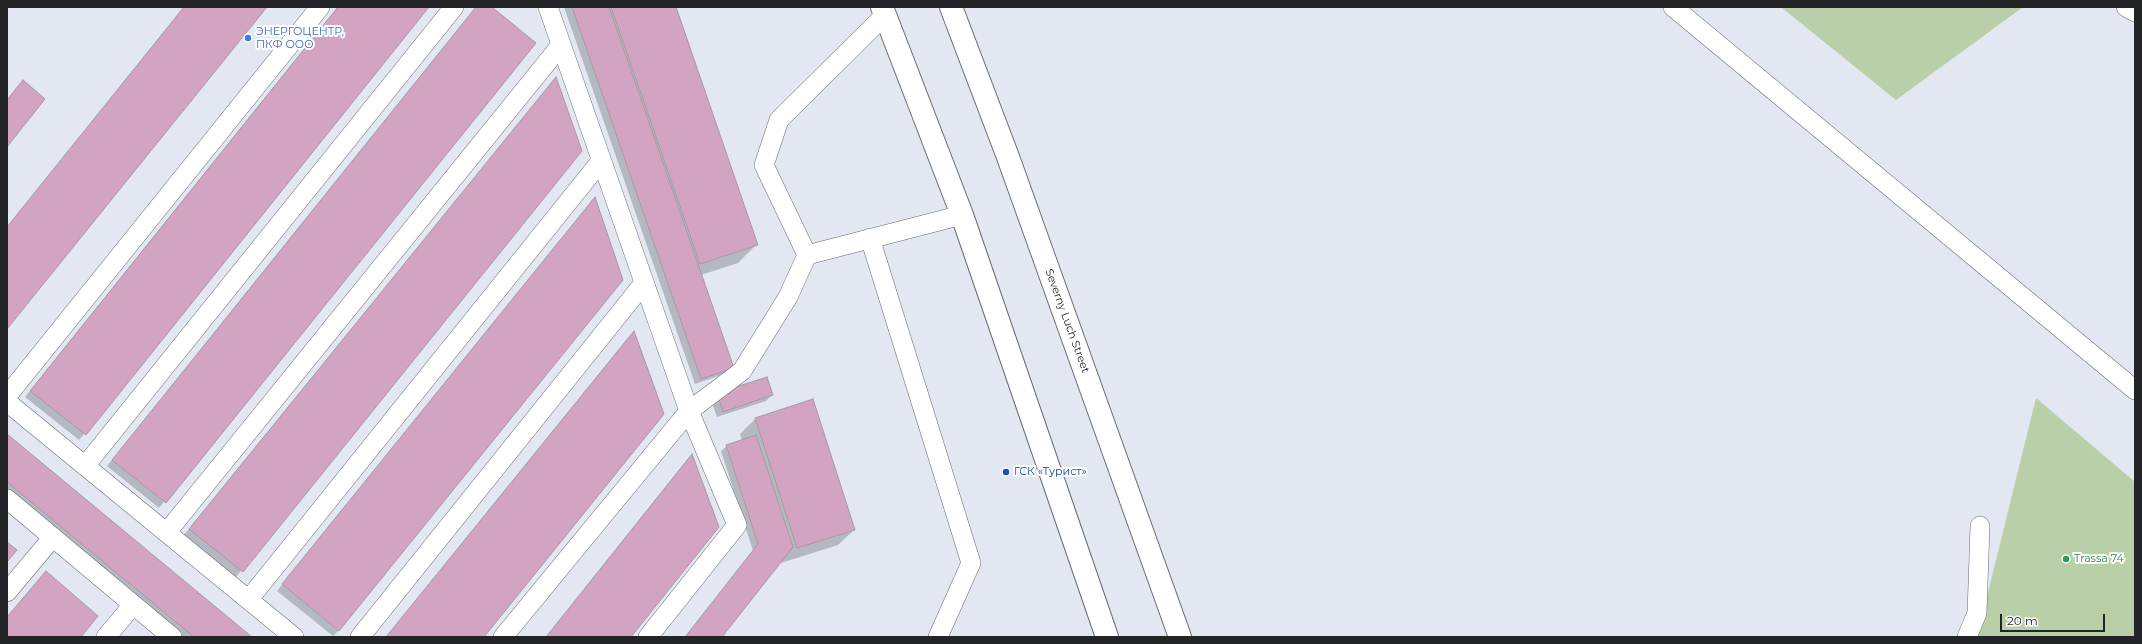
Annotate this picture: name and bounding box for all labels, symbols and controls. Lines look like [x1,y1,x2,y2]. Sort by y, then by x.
place label: ЭНЕРГОЦЕНТР, ПКФ ООО [256,25,344,51]
marker: ЭНЕРГОЦЕНТР, ПКФ ООО [243,33,253,43]
street label: Severny Luch Street [1042,267,1092,375]
place label: ГСК «Турист» [1014,465,1087,479]
marker: ГСК «Турист» [1001,467,1011,477]
place label: Trassa 74 [2074,552,2124,566]
marker: Trassa 74 [2061,554,2071,564]
scale bar [2002,606,2107,632]
text: 20 m [2007,613,2038,628]

